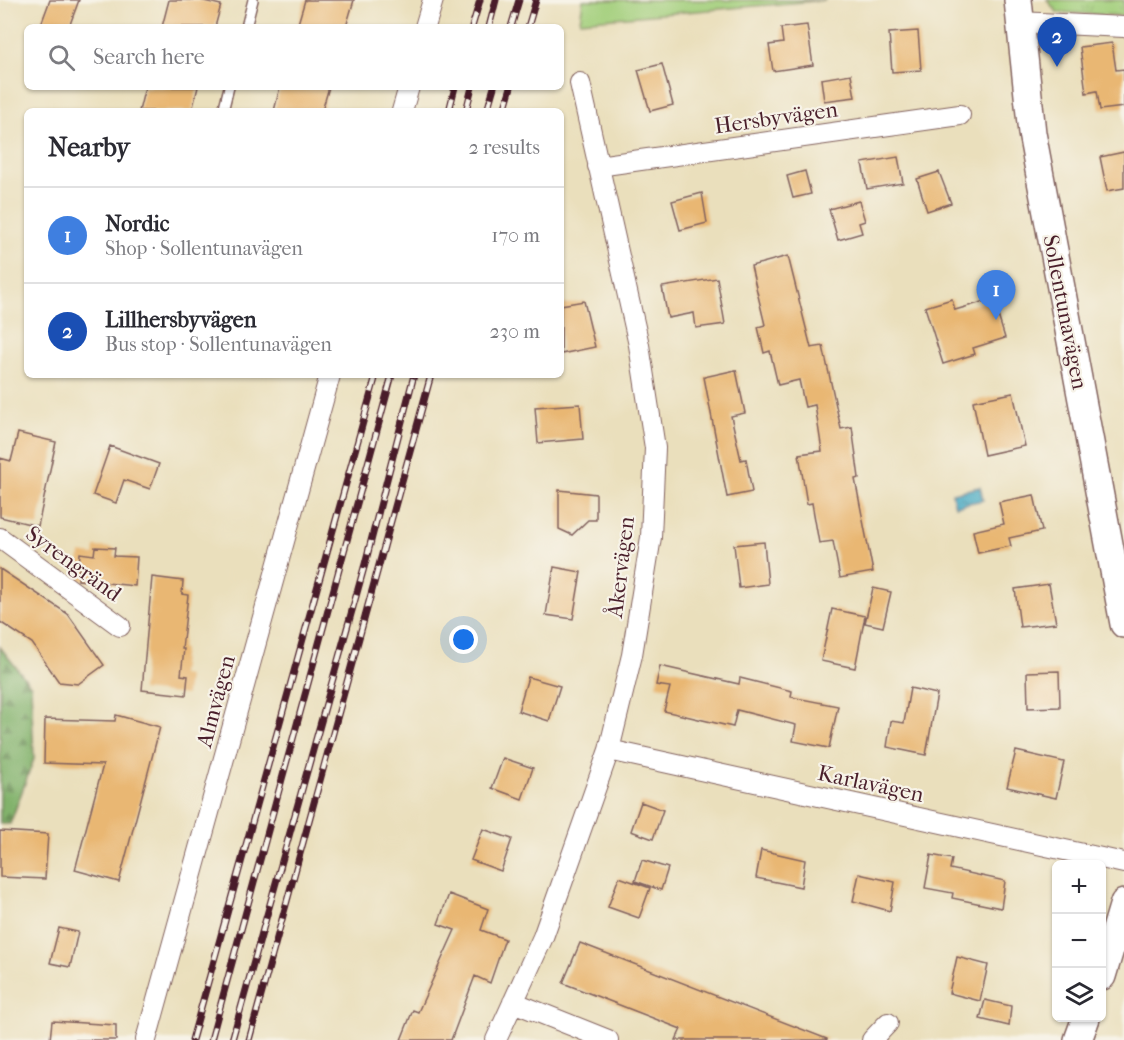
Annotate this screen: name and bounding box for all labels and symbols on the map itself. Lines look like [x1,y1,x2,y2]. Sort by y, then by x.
pin: 2 [1038,17,1076,67]
street label: Hersbyvägen [713,96,840,140]
street label: Sollentunavägen [1037,233,1093,392]
pin: 1 [976,270,1016,320]
street label: Åkervägen [601,515,640,620]
street label: Syrengränd [21,520,127,608]
your location [449,625,478,654]
street label: Almvägen [191,652,241,751]
street label: Karlavägen [815,760,926,808]

